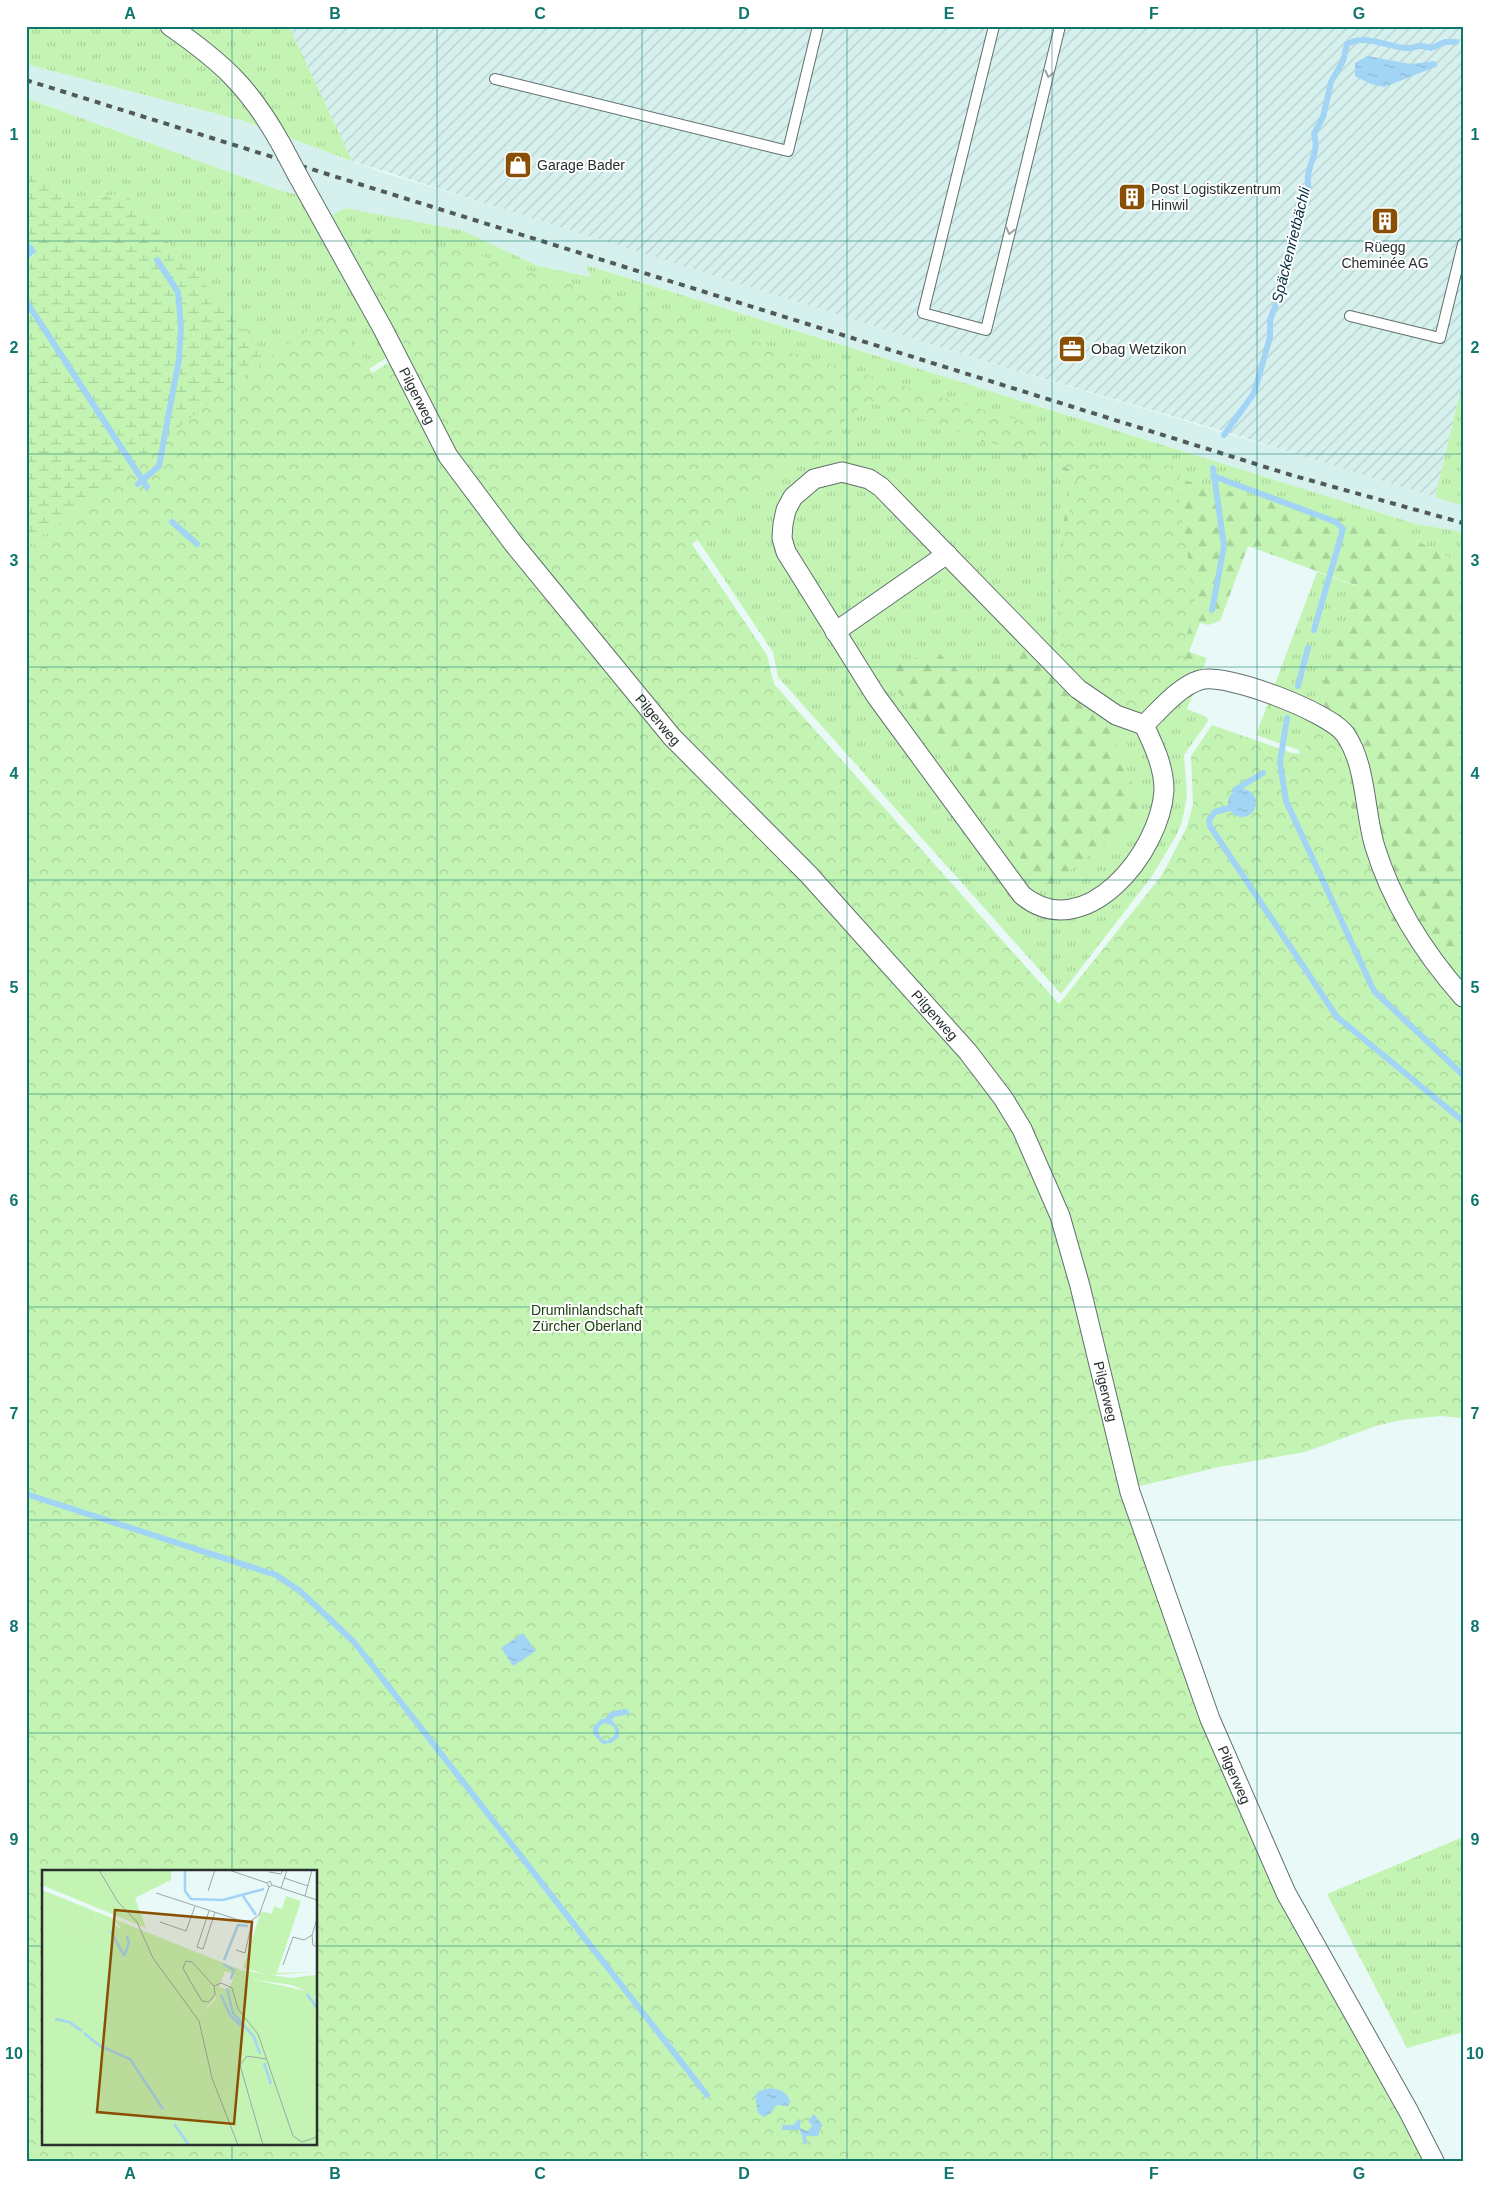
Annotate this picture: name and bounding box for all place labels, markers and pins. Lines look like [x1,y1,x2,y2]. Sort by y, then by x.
shop icon: Garage Bader [503,150,533,180]
place label: Garage Bader [537,157,625,173]
place label: Post Logistikzentrum Hinwil [1151,181,1281,213]
building icon: Post Logistikzentrum Hinwil [1117,182,1147,212]
building icon: Rüegg Cheminée AG [1370,206,1400,236]
place label: Rüegg Cheminée AG [1341,239,1429,271]
office icon: Obag Wetzikon [1057,334,1087,364]
place label: Obag Wetzikon [1091,341,1186,357]

